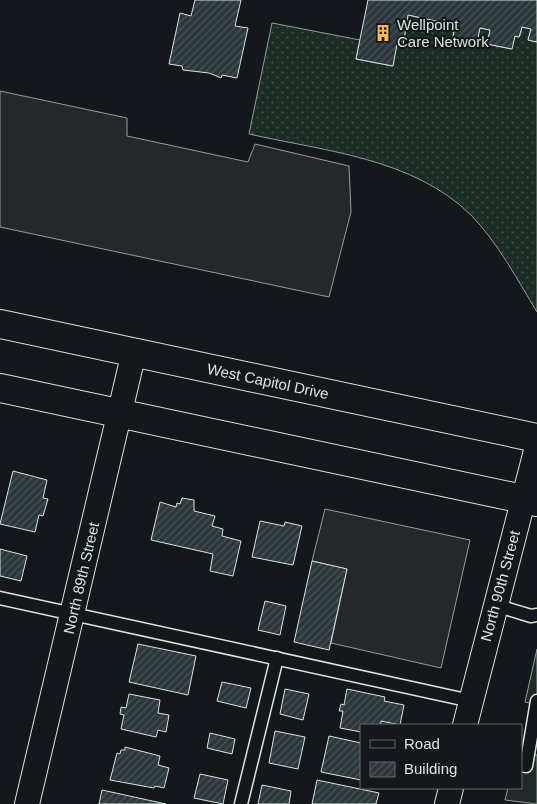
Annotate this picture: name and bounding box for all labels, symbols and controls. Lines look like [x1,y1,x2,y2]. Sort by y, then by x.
place label: Wellpoint Care Network [397,16,489,50]
building icon: Wellpoint Care Network [373,23,393,43]
street label: West Capitol Drive [206,360,330,402]
street label: North 89th Street [60,520,102,636]
street label: North 90th Street [477,528,523,643]
legend [360,724,522,789]
text: Road [404,735,440,752]
text: Building [404,760,457,777]

